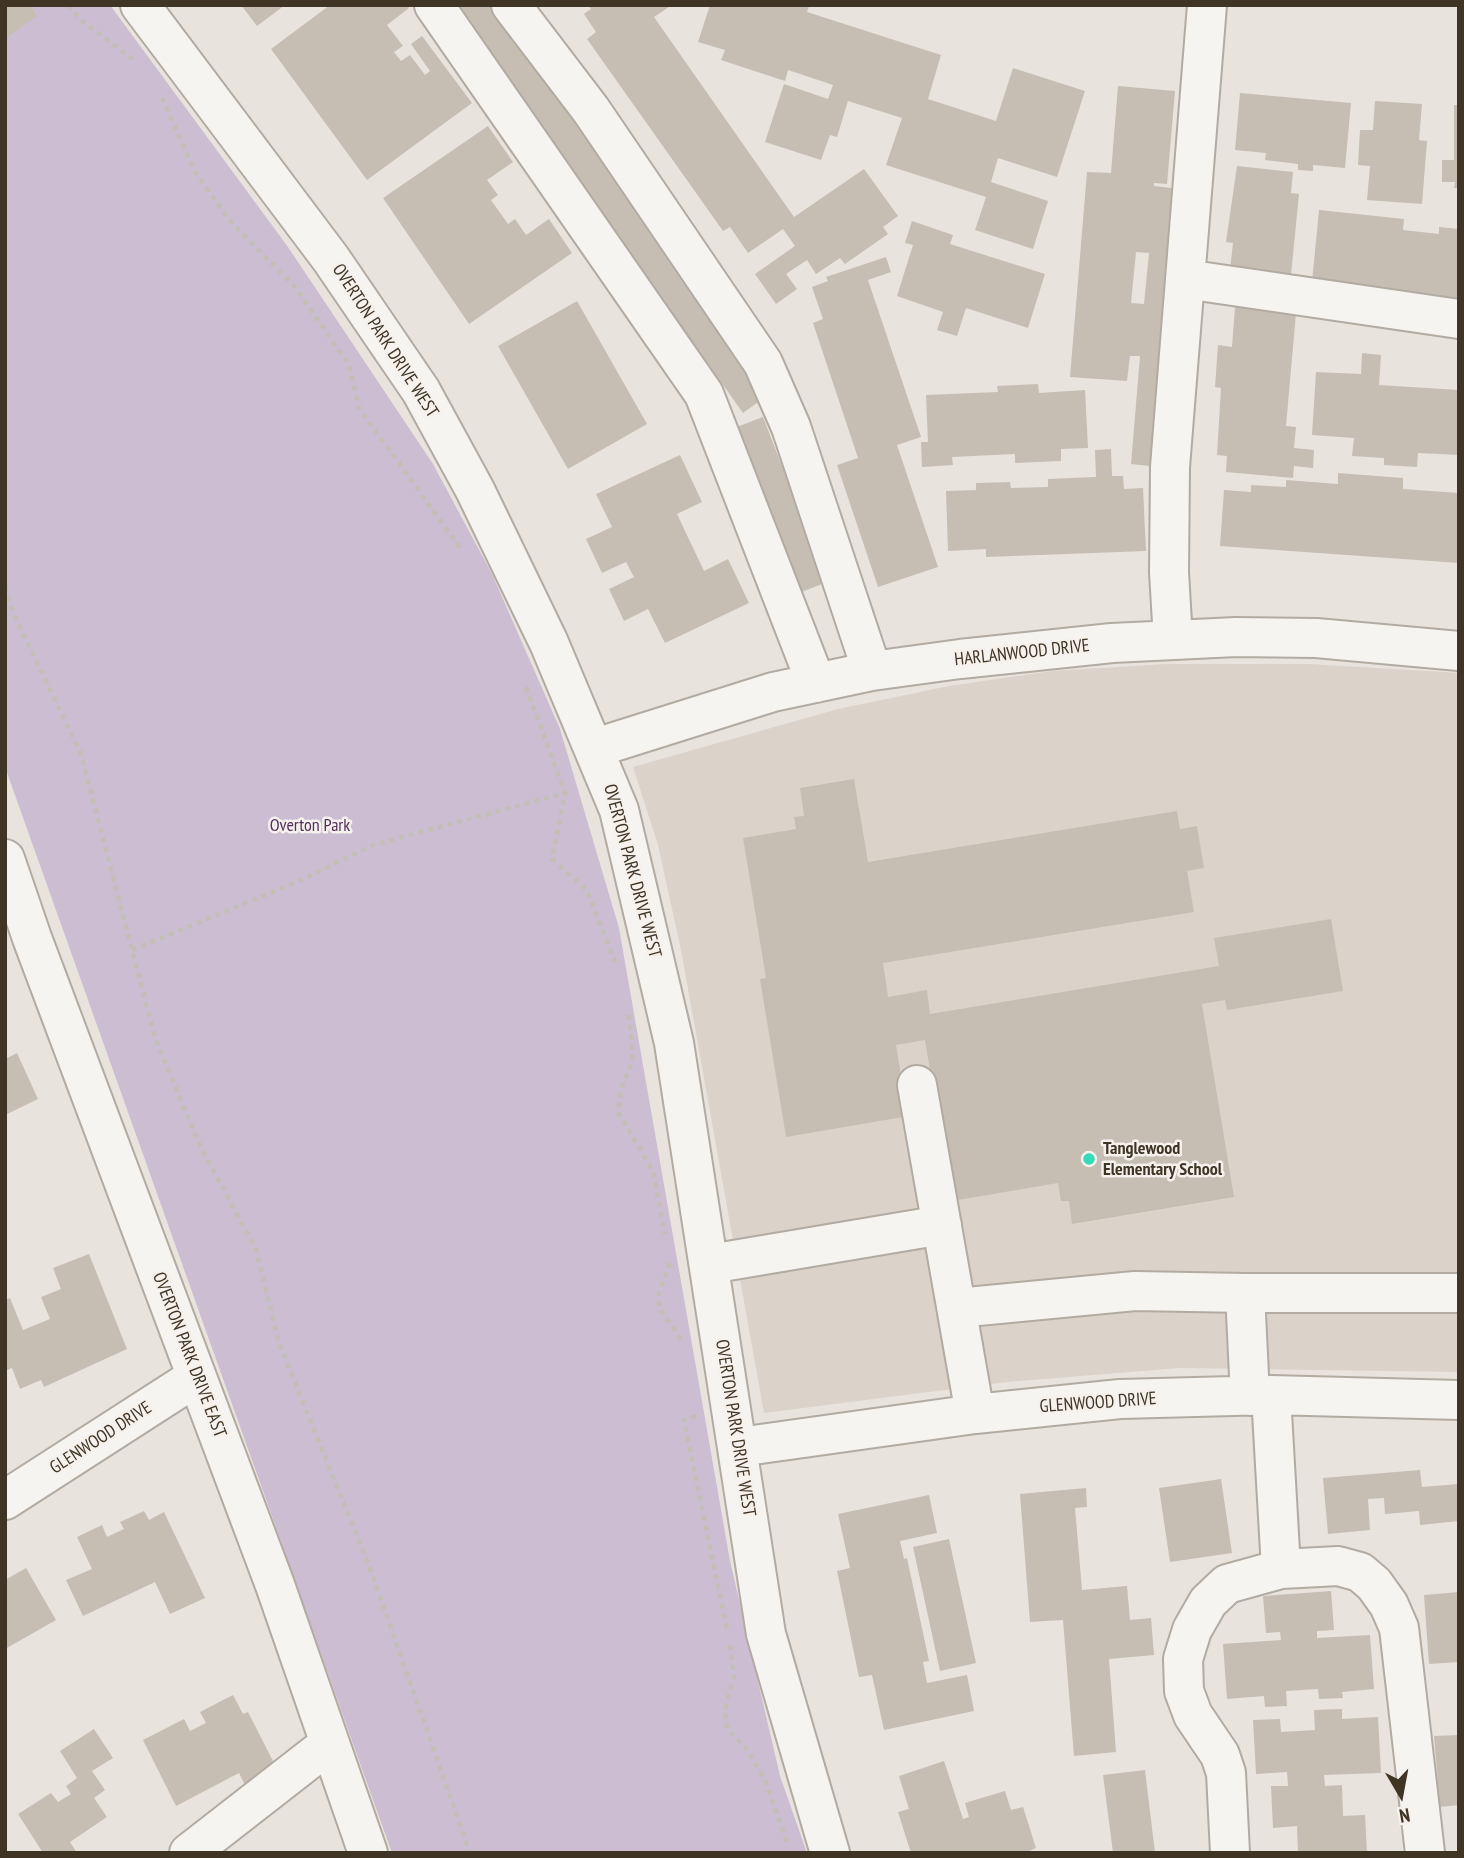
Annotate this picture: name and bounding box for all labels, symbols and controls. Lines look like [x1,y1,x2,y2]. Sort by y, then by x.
street label: OVERTON PARK DRIVE WEST [327,260,443,422]
street label: HARLANWOOD DRIVE [953,635,1091,671]
street label: OVERTON PARK DRIVE WEST [598,782,666,960]
park label: Overton Park [270,815,350,837]
place label: Tanglewood Elementary School [1103,1138,1222,1180]
marker: Tanglewood Elementary School [1081,1151,1097,1167]
street label: OVERTON PARK DRIVE EAST [148,1269,230,1441]
street label: OVERTON PARK DRIVE WEST [710,1338,760,1518]
street label: GLENWOOD DRIVE [1039,1388,1157,1418]
street label: GLENWOOD DRIVE [46,1397,156,1479]
north arrow [1366,1760,1436,1830]
text: N [1398,1803,1412,1828]

